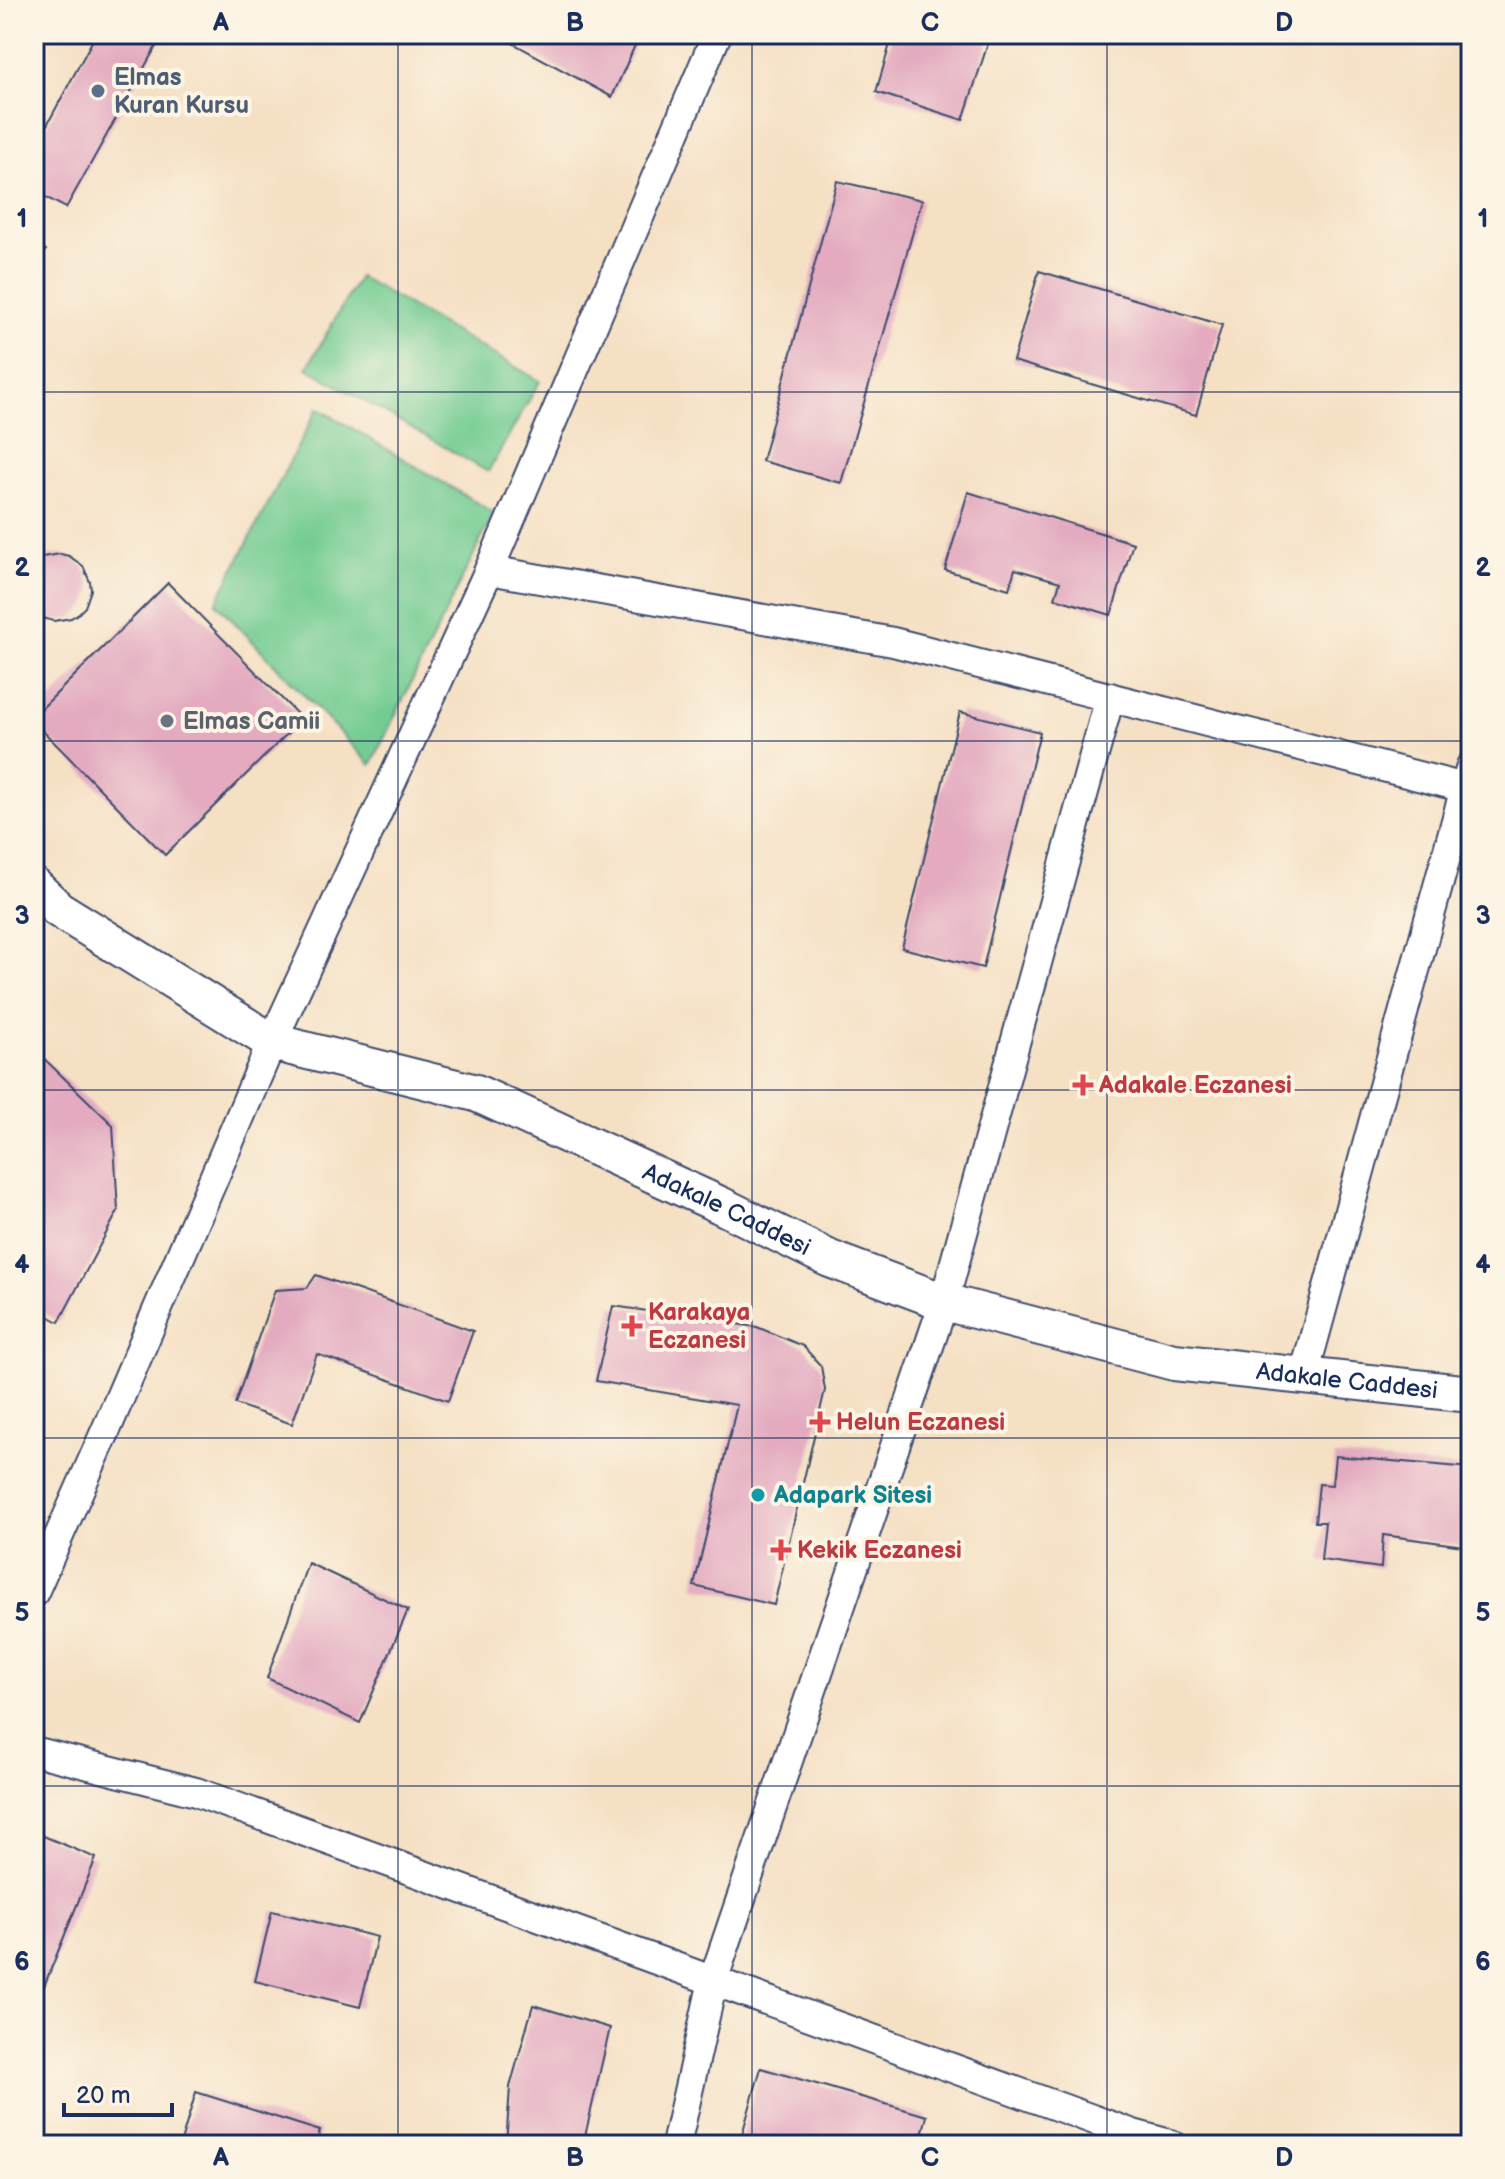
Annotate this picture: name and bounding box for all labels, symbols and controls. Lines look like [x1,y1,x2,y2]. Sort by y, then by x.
text: A [212,8,229,39]
text: B [566,8,584,39]
text: C [921,8,939,39]
text: D [1275,8,1293,39]
place label: Elmas Kuran Kursu [114,63,249,120]
marker: Elmas Kuran Kursu [89,82,107,100]
text: 1 [17,204,27,235]
text: 1 [1478,204,1488,235]
text: 2 [14,553,30,584]
text: 2 [1475,553,1491,584]
place label: Elmas Camii [183,707,320,736]
marker: Elmas Camii [158,712,176,730]
text: 3 [14,901,30,932]
text: 3 [1475,901,1491,932]
place label: Adakale Eczanesi [1098,1071,1292,1100]
marker: Adakale Eczanesi [1074,1076,1092,1094]
street label: Adakale Caddesi [638,1158,815,1262]
text: 4 [14,1250,30,1281]
text: 4 [1475,1250,1491,1281]
place label: Karakaya Eczanesi [648,1298,750,1355]
marker: Karakaya Eczanesi [623,1317,641,1335]
street label: Adakale Caddesi [1255,1357,1439,1405]
place label: Helun Eczanesi [836,1408,1005,1437]
marker: Helun Eczanesi [811,1413,829,1431]
place label: Adapark Sitesi [773,1481,932,1510]
marker: Adapark Sitesi [749,1486,767,1504]
place label: Kekik Eczanesi [797,1536,962,1565]
marker: Kekik Eczanesi [772,1541,790,1559]
text: 5 [14,1598,30,1629]
text: 5 [1475,1598,1491,1629]
text: 6 [14,1947,30,1978]
text: 6 [1475,1947,1491,1978]
scale bar [64,2067,172,2117]
text: 20 m [76,2081,131,2110]
text: A [212,2143,229,2174]
text: B [566,2143,584,2174]
text: C [921,2143,939,2174]
text: D [1275,2143,1293,2174]

